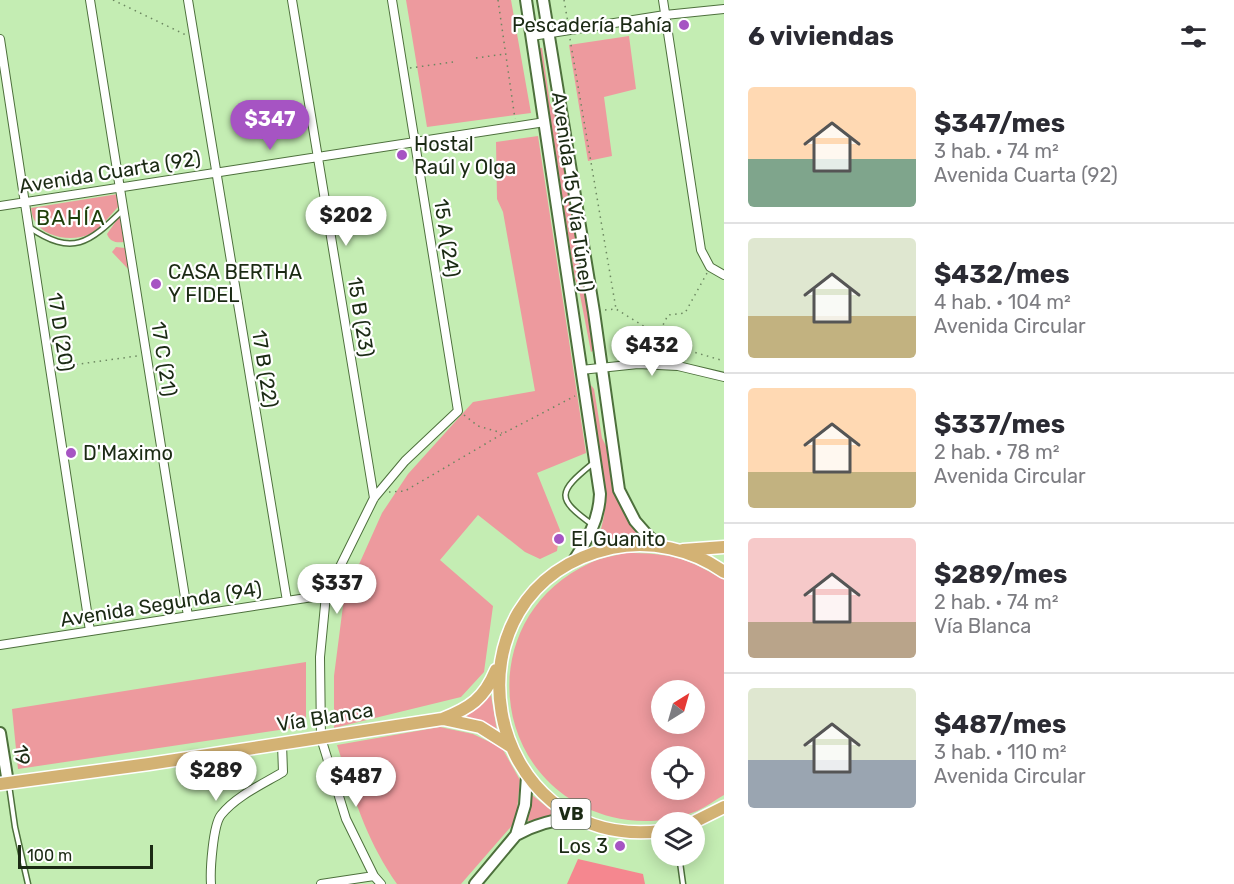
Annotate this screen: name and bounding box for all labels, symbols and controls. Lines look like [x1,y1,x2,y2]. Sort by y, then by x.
place label: Pescadería Bahía [512,13,672,37]
marker: Pescadería Bahía [677,18,691,32]
icon: filters [1177,20,1210,53]
text: 6 viviendas [748,21,894,52]
street label: Avenida 15 (Vía Túnel) [547,90,599,294]
pin: $347 [234,100,306,151]
text: $347 [244,107,296,131]
text: $347/mes [934,108,1065,139]
icon: home [796,111,868,183]
place label: Hostal Raúl y Olga [414,132,516,179]
text: 3 hab. · 74 m² [934,139,1059,163]
street label: Avenida Cuarta (92) [17,146,203,198]
marker: Hostal Raúl y Olga [395,148,409,162]
text: Avenida Cuarta (92) [934,163,1118,187]
pin: $202 [310,196,382,247]
street label: 15 A (24) [429,197,465,279]
text: $202 [320,203,372,227]
district label: BAHÍA [36,205,106,230]
text: $432/mes [934,259,1070,290]
place label: CASA BERTHA Y FIDEL [168,260,302,307]
icon: home [796,262,868,334]
street label: 15 B (23) [343,275,379,359]
marker: CASA BERTHA Y FIDEL [149,277,163,291]
text: 4 hab. · 104 m² [934,290,1071,314]
street label: 17 D (20) [43,291,79,373]
text: Avenida Circular [934,314,1086,338]
street label: 17 C (21) [146,320,182,398]
pin: $432 [616,326,688,377]
street label: 17 B (22) [247,328,283,410]
text: $432 [625,333,679,357]
text: $337/mes [934,409,1065,440]
icon: home [796,412,868,484]
text: 2 hab. · 78 m² [934,440,1060,464]
place label: D'Maximo [83,441,173,465]
marker: D'Maximo [64,446,78,460]
text: Avenida Circular [934,464,1086,488]
place label: El Guanito [571,527,666,551]
marker: El Guanito [552,532,566,546]
text: $289/mes [934,559,1067,590]
icon: home [796,562,868,634]
pin: $337 [301,564,373,615]
text: $337 [311,571,363,595]
street label: Avenida Segunda (94) [59,576,263,632]
text: 2 hab. · 74 m² [934,590,1059,614]
text: Vía Blanca [934,614,1031,638]
north arrow [651,680,705,734]
map controls [651,680,705,866]
street label: Vía Blanca [275,698,375,736]
text: $487/mes [934,709,1066,740]
icon: home [796,712,868,784]
text: 3 hab. · 110 m² [934,740,1067,764]
street label: 19 [8,743,36,767]
button: locate [651,746,705,800]
pin: $289 [180,751,252,802]
pin: $487 [320,757,392,808]
text: $289 [190,758,242,782]
text: $487 [330,764,382,788]
text: Avenida Circular [934,764,1086,788]
road number: VB [552,799,590,829]
button: layers [651,812,705,866]
place label: Los 3 [558,834,608,858]
marker: Los 3 [613,839,627,853]
scale bar [18,842,153,870]
text: 100 m [27,846,72,865]

